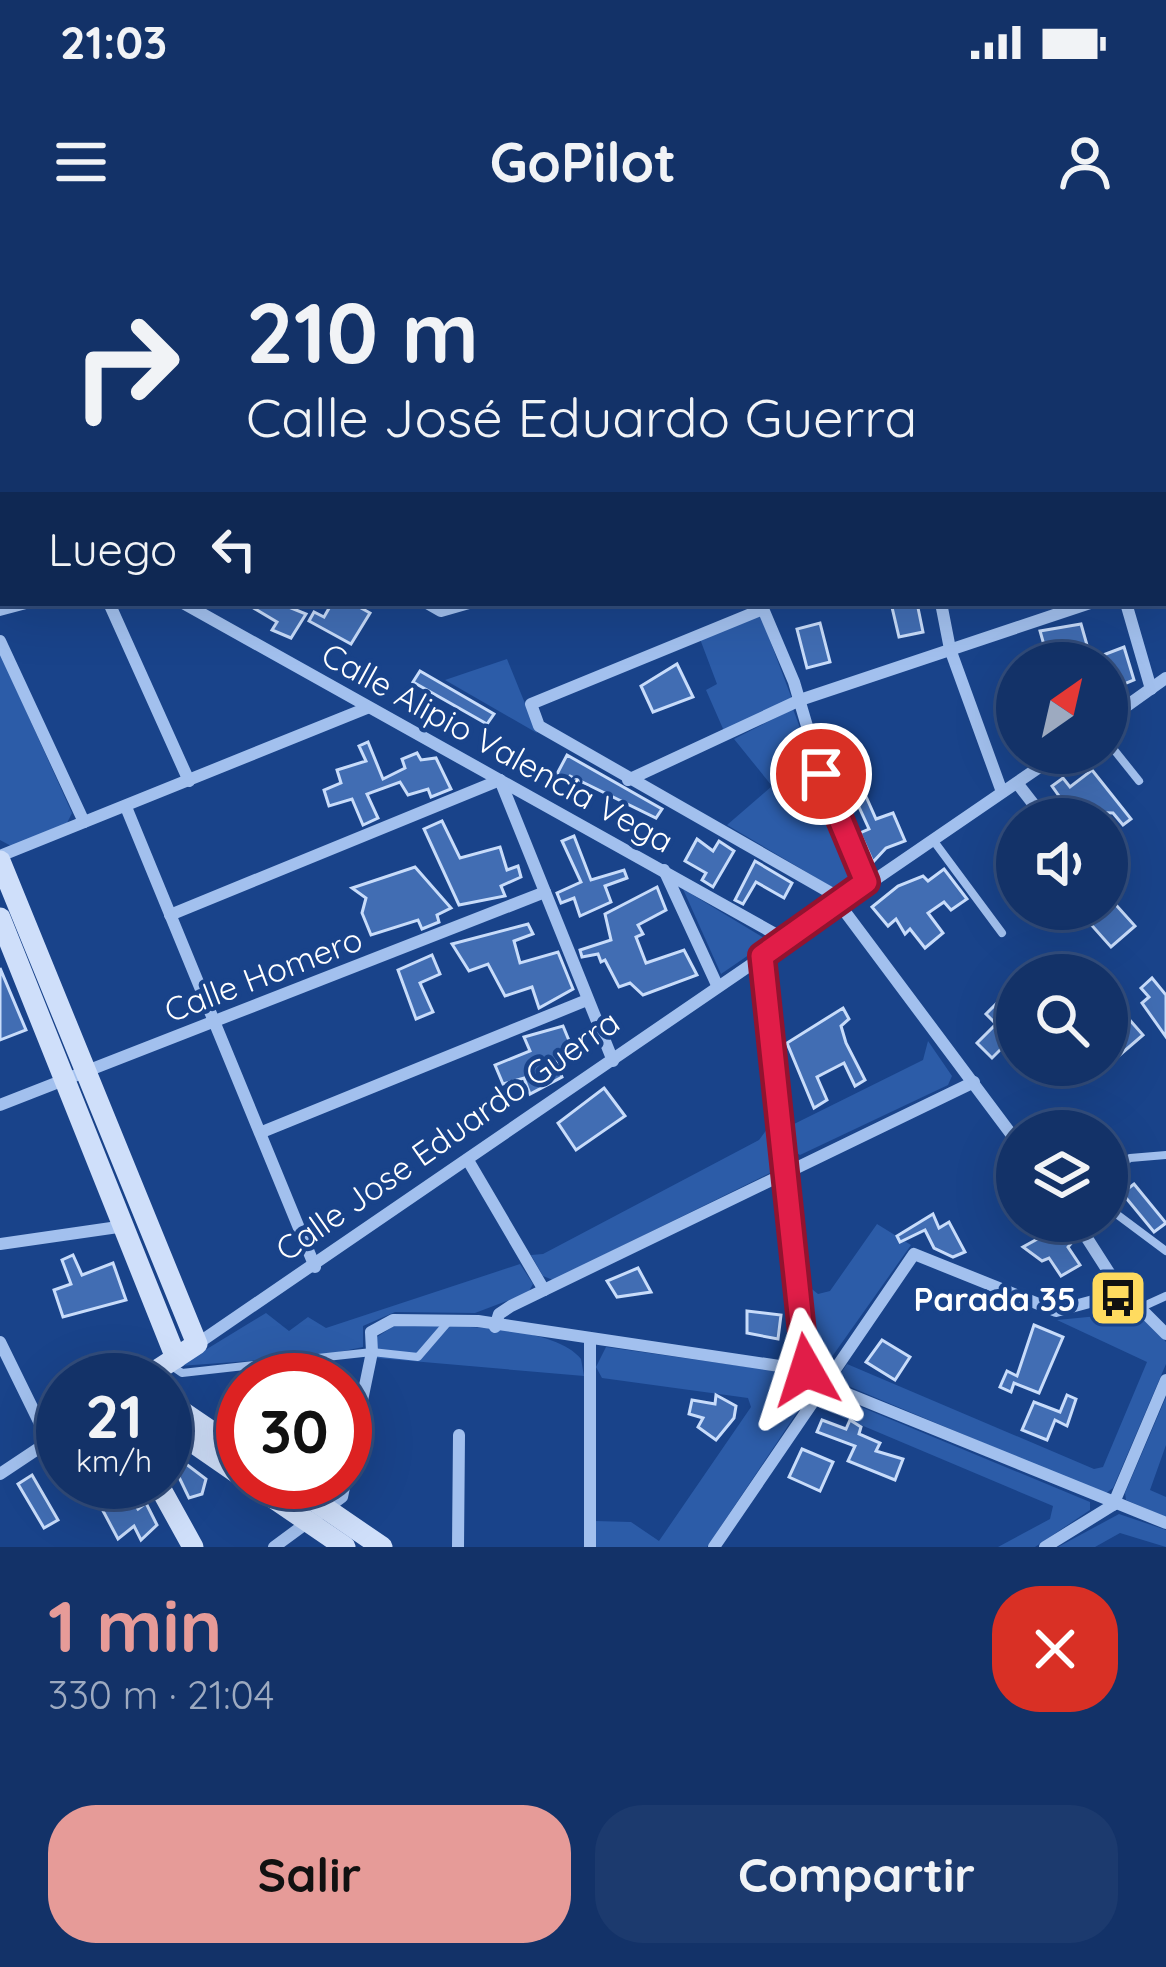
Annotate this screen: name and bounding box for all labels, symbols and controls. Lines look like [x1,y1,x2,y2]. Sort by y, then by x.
text: 21:03 [60,14,167,70]
text: GoPilot [490,128,676,196]
icon: menu [48,129,114,195]
icon: person [1052,129,1118,195]
text: 210 m [246,279,479,384]
icon: right [48,288,204,444]
text: Calle José Eduardo Guerra [246,383,917,451]
icon: left [201,516,267,582]
text: Luego [48,521,177,577]
street label: Calle Alipio Valencia Vega [315,633,681,861]
north arrow [996,642,1128,774]
map controls [996,642,1128,1242]
pin [770,723,872,825]
icon: arrive [788,741,854,807]
button: sound [996,798,1128,930]
street label: Calle Homero [158,918,368,1030]
button: search [996,954,1128,1086]
street label: Calle Jose Eduardo Guerra [267,1001,627,1269]
button: layers [996,1110,1128,1242]
bus stop icon: Parada 35 [1087,1267,1149,1329]
place label: Parada 35 [913,1278,1076,1319]
position arrow [743,1307,869,1433]
speed limit sign: 30 [216,1353,372,1509]
text: 21 [85,1378,143,1453]
text: km/h [76,1442,152,1480]
text: 1 min [48,1580,222,1670]
button: close [992,1586,1118,1712]
text: 330 m · 21:04 [48,1670,274,1719]
button: Salir [48,1805,571,1943]
button: Compartir [595,1805,1118,1943]

